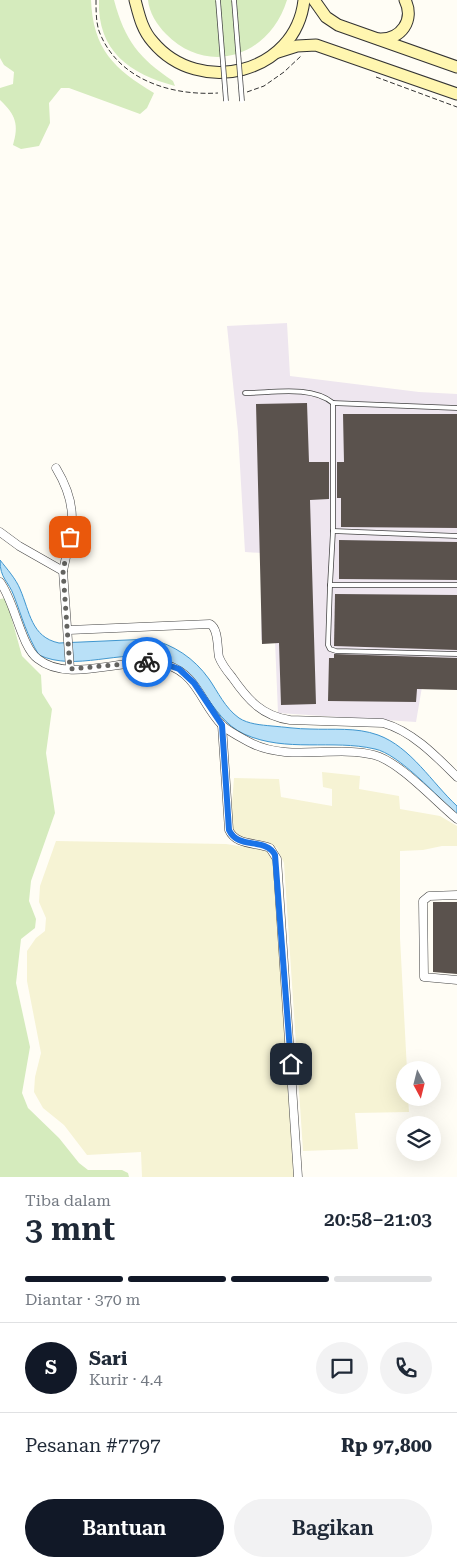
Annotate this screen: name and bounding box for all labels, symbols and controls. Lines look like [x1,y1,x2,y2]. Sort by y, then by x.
pin [49,516,91,558]
icon: bag [56,523,84,551]
courier [122,637,172,687]
icon: bike [133,648,161,676]
pin [270,1043,312,1085]
icon: home [277,1050,305,1078]
north arrow [396,1061,441,1106]
map controls [396,1061,441,1161]
button: layers [396,1116,441,1161]
text: Tiba dalam [25,1191,111,1210]
text: 20:58–21:03 [324,1208,432,1231]
text: 3 mnt [25,1210,115,1248]
text: Diantar · 370 m [25,1290,140,1309]
button: chat [316,1342,368,1394]
button: phone [380,1342,432,1394]
text: Sari [89,1347,127,1370]
text: S [45,1356,57,1379]
text: Kurir · 4.4 [89,1370,163,1389]
text: Pesanan #7797 [25,1434,161,1457]
text: Rp 97,800 [341,1434,432,1457]
button: Bantuan [25,1499,224,1557]
button: Bagikan [234,1499,432,1557]

